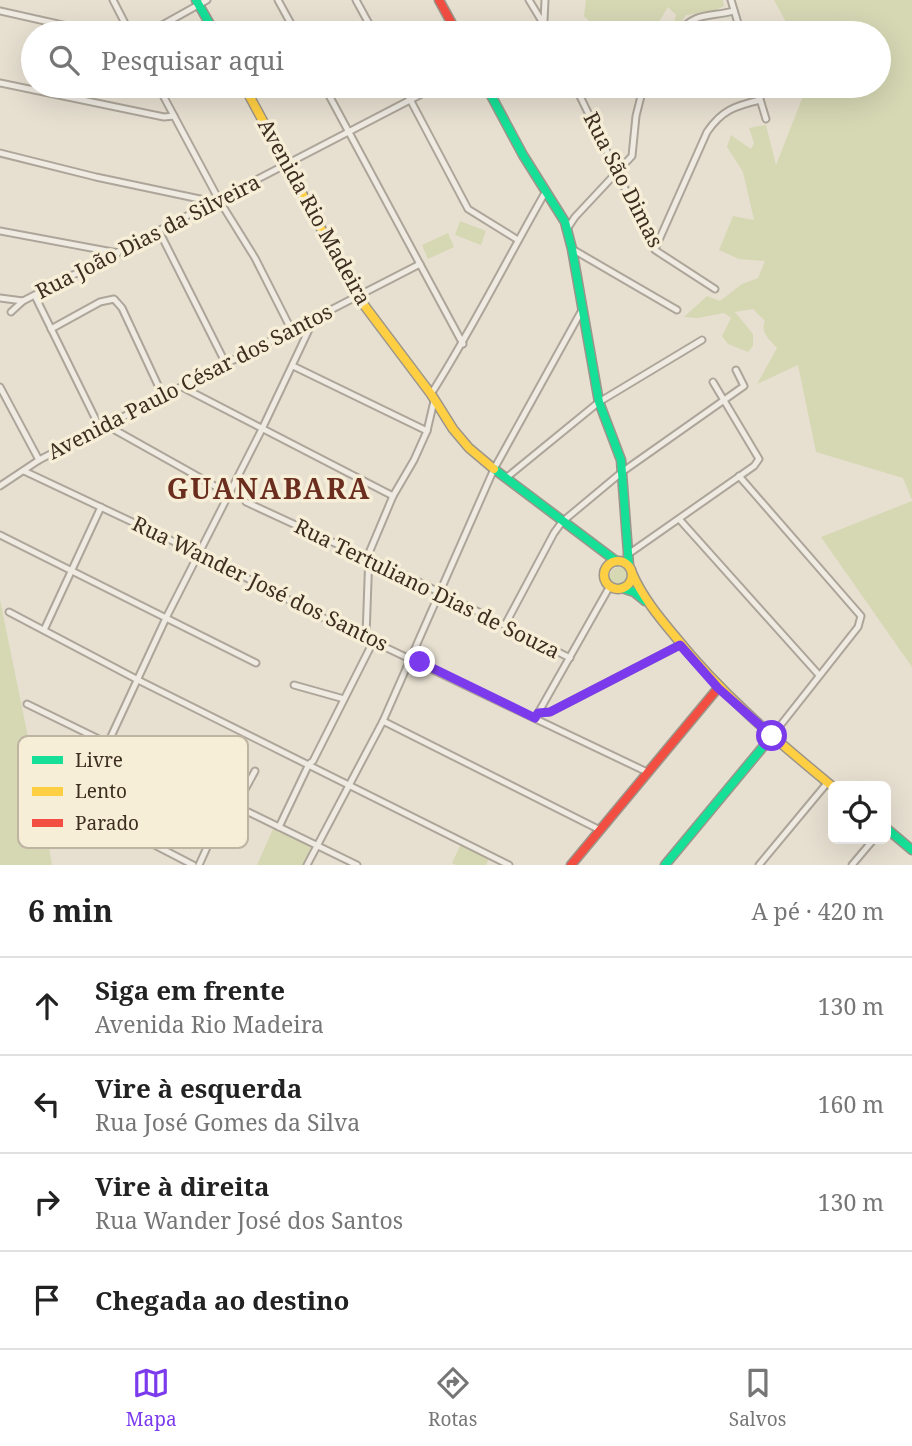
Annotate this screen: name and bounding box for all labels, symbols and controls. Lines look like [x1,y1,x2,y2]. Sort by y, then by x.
search box [21,21,891,98]
icon: search [45,41,83,79]
text: Pesquisar aqui [101,42,284,78]
street label: Rua São Dimas [578,107,670,252]
street label: Avenida Rio Madeira [252,113,378,310]
street label: Rua João Dias da Silveira [31,167,265,305]
street label: Avenida Paulo César dos Santos [43,297,337,465]
district label: GUANABARA [167,469,371,507]
street label: Rua Wander José dos Santos [128,509,393,657]
street label: Rua Tertuliano Dias de Souza [290,512,565,665]
route end [404,646,435,677]
route start [756,720,787,751]
legend [18,736,248,848]
text: Livre [75,747,123,773]
text: Lento [75,778,127,804]
map controls [828,781,891,844]
button: locate [828,781,891,844]
text: Parado [75,810,139,836]
text: 6 min [28,890,113,931]
text: A pé · 420 m [751,895,884,927]
text: Siga em frente [95,972,285,1008]
icon: ahead [28,987,66,1025]
text: 130 m [818,990,884,1022]
text: Avenida Rio Madeira [95,1008,324,1040]
text: Vire à esquerda [95,1070,302,1106]
icon: left [28,1085,66,1123]
text: 160 m [818,1088,884,1120]
text: Rua José Gomes da Silva [95,1106,360,1138]
text: Vire à direita [95,1168,270,1204]
icon: right [28,1183,66,1221]
text: 130 m [818,1186,884,1218]
text: Rua Wander José dos Santos [95,1204,403,1236]
icon: arrive [28,1281,66,1319]
text: Chegada ao destino [95,1282,350,1318]
tab: Mapa [126,1364,177,1432]
tab: Rotas [428,1364,477,1432]
tab: Salvos [729,1364,786,1432]

